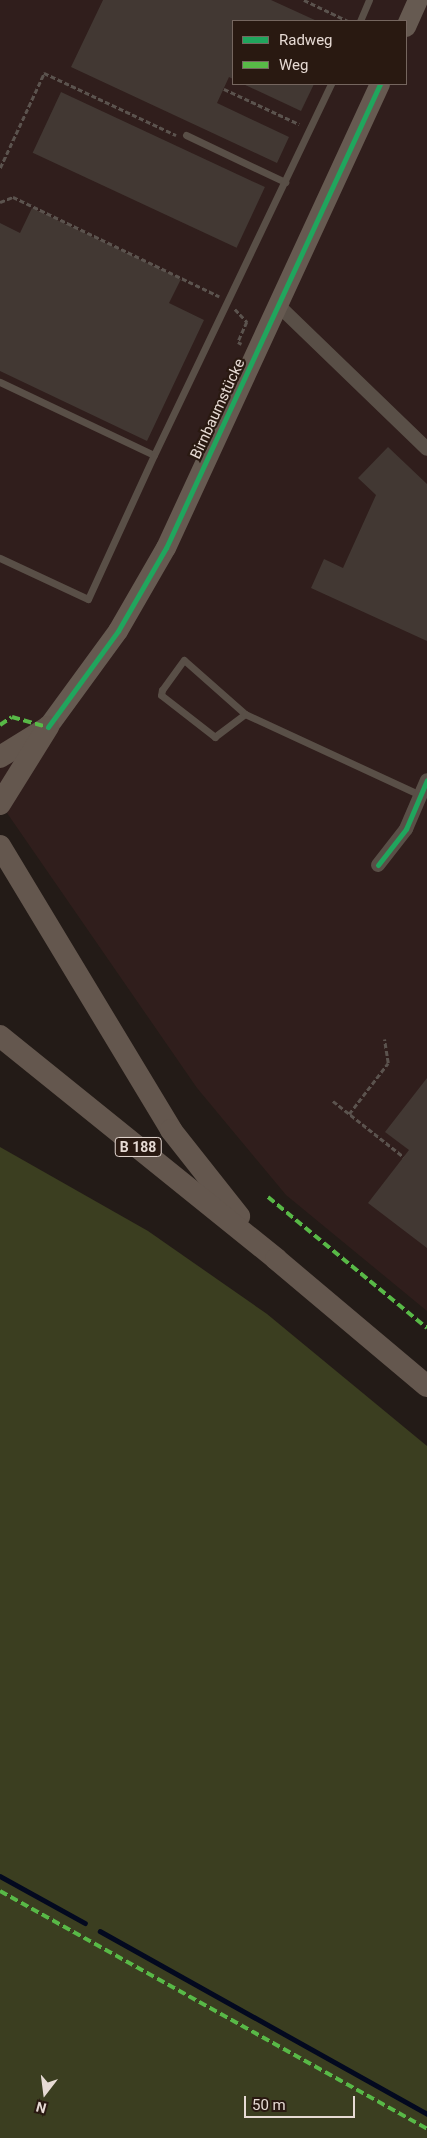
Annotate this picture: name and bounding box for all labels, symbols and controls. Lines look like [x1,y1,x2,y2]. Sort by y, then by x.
legend [232,20,407,85]
text: Radweg [279,31,333,49]
text: Weg [279,56,308,74]
street label: Birnbaumstücke [187,356,249,462]
road number: B 188 [114,1136,162,1158]
north arrow [20,2068,70,2118]
scale bar [247,2086,358,2118]
text: 50 m [252,2096,286,2114]
text: N [34,2098,48,2116]

